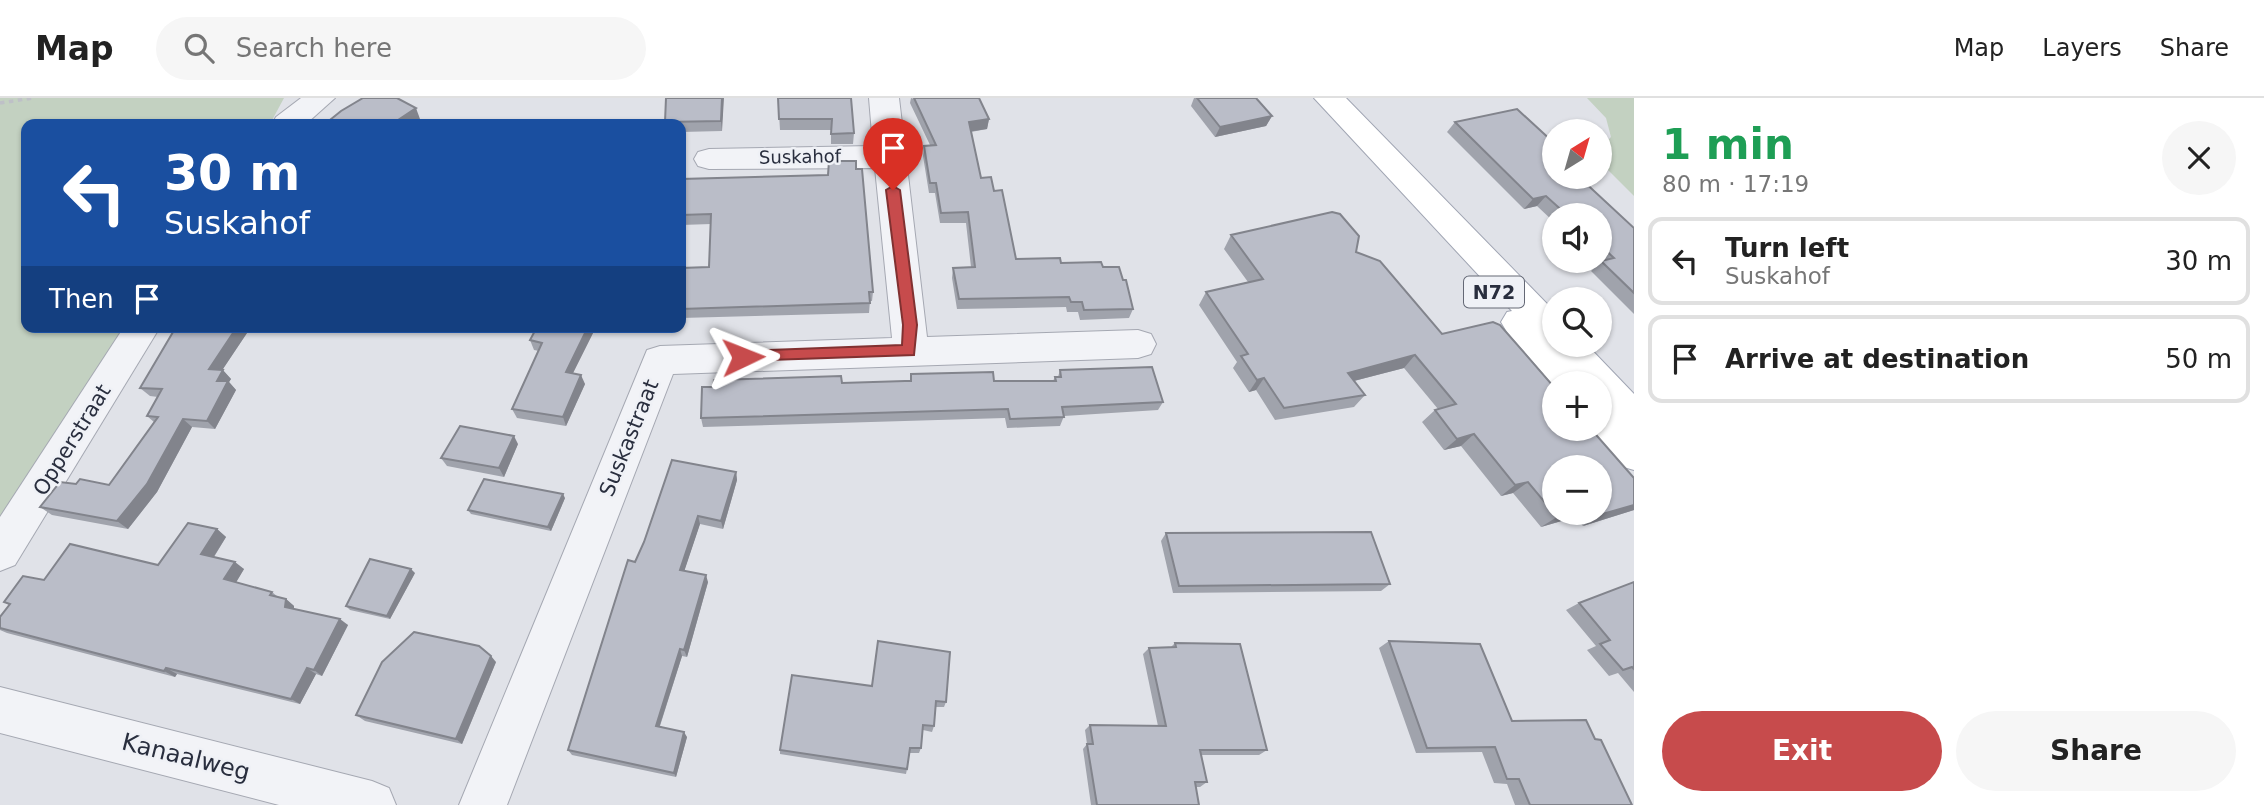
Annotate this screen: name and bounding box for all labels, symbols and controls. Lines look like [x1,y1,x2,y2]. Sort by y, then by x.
search box [156,17,646,80]
text: Map [35,29,114,68]
icon: search [180,29,218,67]
text: Search here [236,33,392,63]
text: Map [1954,34,2004,62]
text: Layers [2042,34,2122,62]
text: Share [2160,34,2229,62]
pin [863,118,923,190]
north arrow [1542,119,1612,189]
map controls [1542,119,1612,525]
text: 1 min [1662,120,1794,169]
button: close [2162,121,2236,195]
icon: arrive [874,129,912,167]
text: 30 m [164,145,300,202]
street label: Suskahof [759,145,842,168]
icon: left [49,147,140,238]
text: 80 m · 17:19 [1662,171,1809,197]
button: sound [1542,203,1612,273]
text: Suskahof [164,204,310,242]
text: Turn left [1725,233,1849,263]
icon: left [1666,242,1704,280]
text: 30 m [2165,246,2232,276]
text: Suskahof [1725,263,1830,289]
road number: N72 [1464,276,1524,308]
icon: arrive [128,280,166,318]
text: Then [49,284,114,314]
button: search [1542,287,1612,357]
position arrow [706,320,780,394]
icon: arrive [1666,340,1704,378]
text: Arrive at destination [1725,344,2029,374]
text: 50 m [2165,344,2232,374]
button: + [1542,371,1612,441]
street label: Suskastraat [595,376,663,500]
street label: Opperstraat [28,380,116,500]
button: − [1542,455,1612,525]
button: Exit [1662,711,1942,791]
button: Share [1956,711,2236,791]
street label: Kanaalweg [119,728,253,786]

